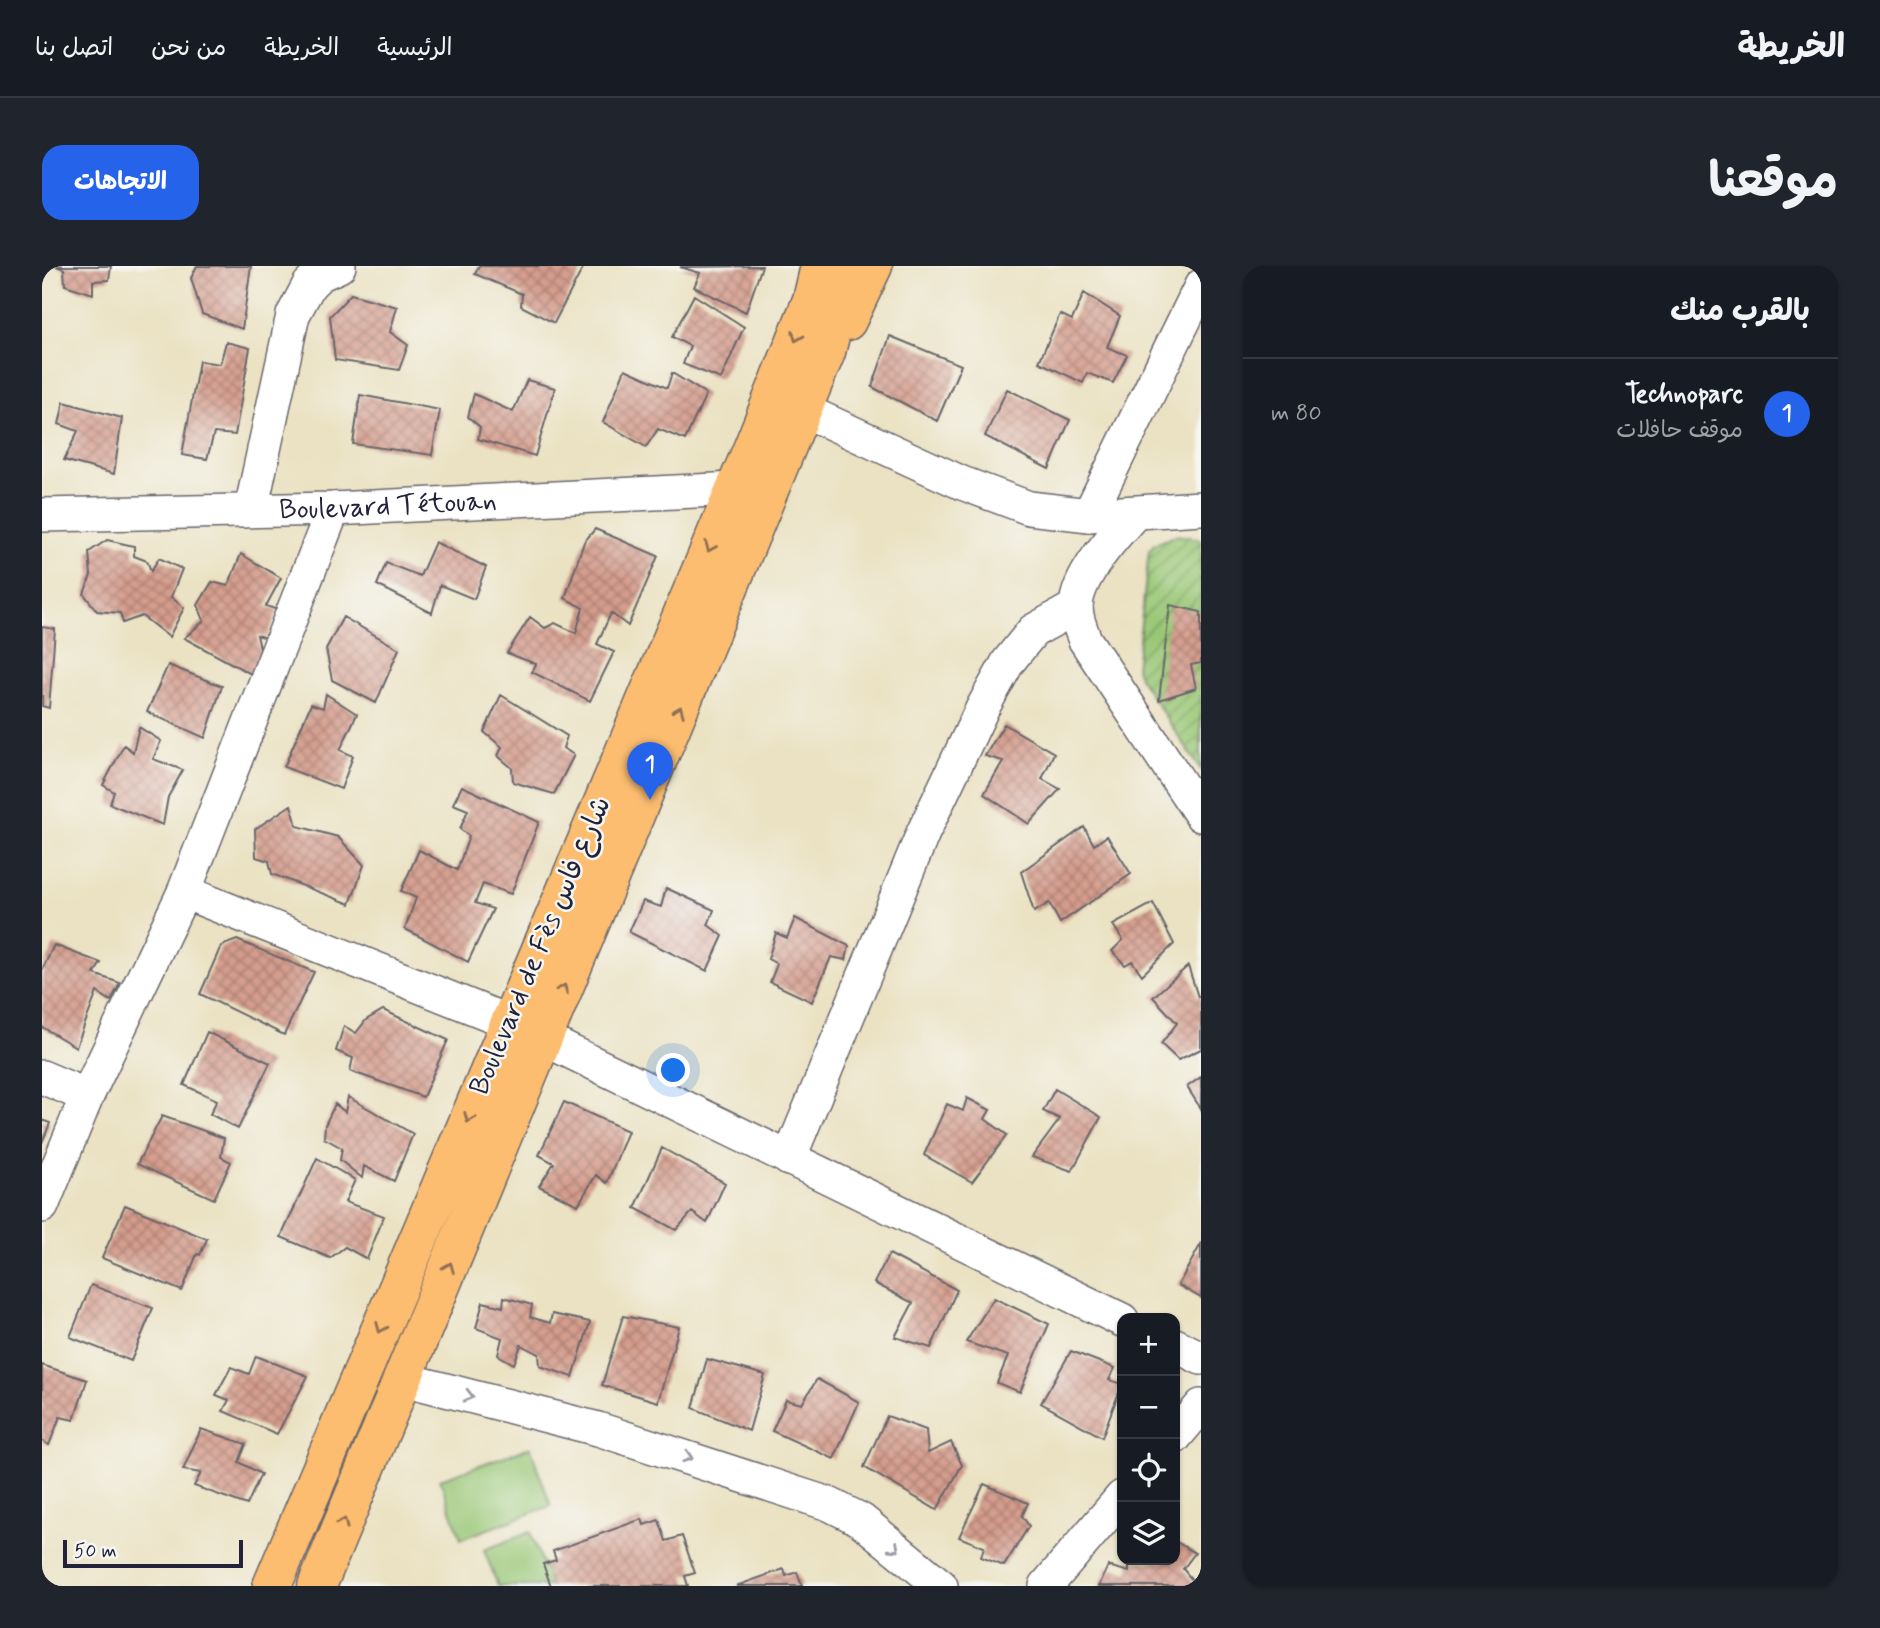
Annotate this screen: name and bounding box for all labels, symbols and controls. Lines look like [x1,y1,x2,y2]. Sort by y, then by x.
text: الخريطة [1738,26,1845,70]
text: اتصل بنا [35,33,113,64]
text: من نحن [151,33,226,64]
text: الخريطة [264,33,339,64]
text: الرئيسية [377,33,453,64]
button: الاتجاهات [42,145,199,220]
text: موقعنا [1708,150,1838,215]
text: بالقرب منك [1670,292,1810,331]
one-way arrow [791,330,805,342]
text: Technoparc [1625,378,1743,412]
text: 80 m [1271,399,1322,429]
text: 1 [1782,399,1792,429]
text: موقف حافلات [1616,416,1743,446]
street label: Boulevard Tétouan [279,482,498,529]
one-way arrow [704,540,718,553]
one-way arrow [670,706,684,718]
pin: 1 [627,742,673,800]
street label: Boulevard de Fès شارع فاس [461,791,621,1101]
one-way arrow [554,983,568,995]
your location [656,1053,690,1087]
one-way arrow [463,1111,477,1123]
one-way arrow [440,1262,454,1274]
map controls [1117,1313,1180,1565]
button: + [1117,1313,1180,1376]
one-way arrow [375,1320,389,1333]
button: − [1117,1376,1180,1439]
one-way arrow [463,1388,475,1402]
button: locate [1117,1439,1180,1502]
one-way arrow [682,1449,694,1464]
button: layers [1117,1502,1180,1565]
one-way arrow [335,1518,349,1530]
scale bar [63,1537,243,1569]
text: 50 m [74,1539,117,1564]
one-way arrow [887,1539,900,1552]

